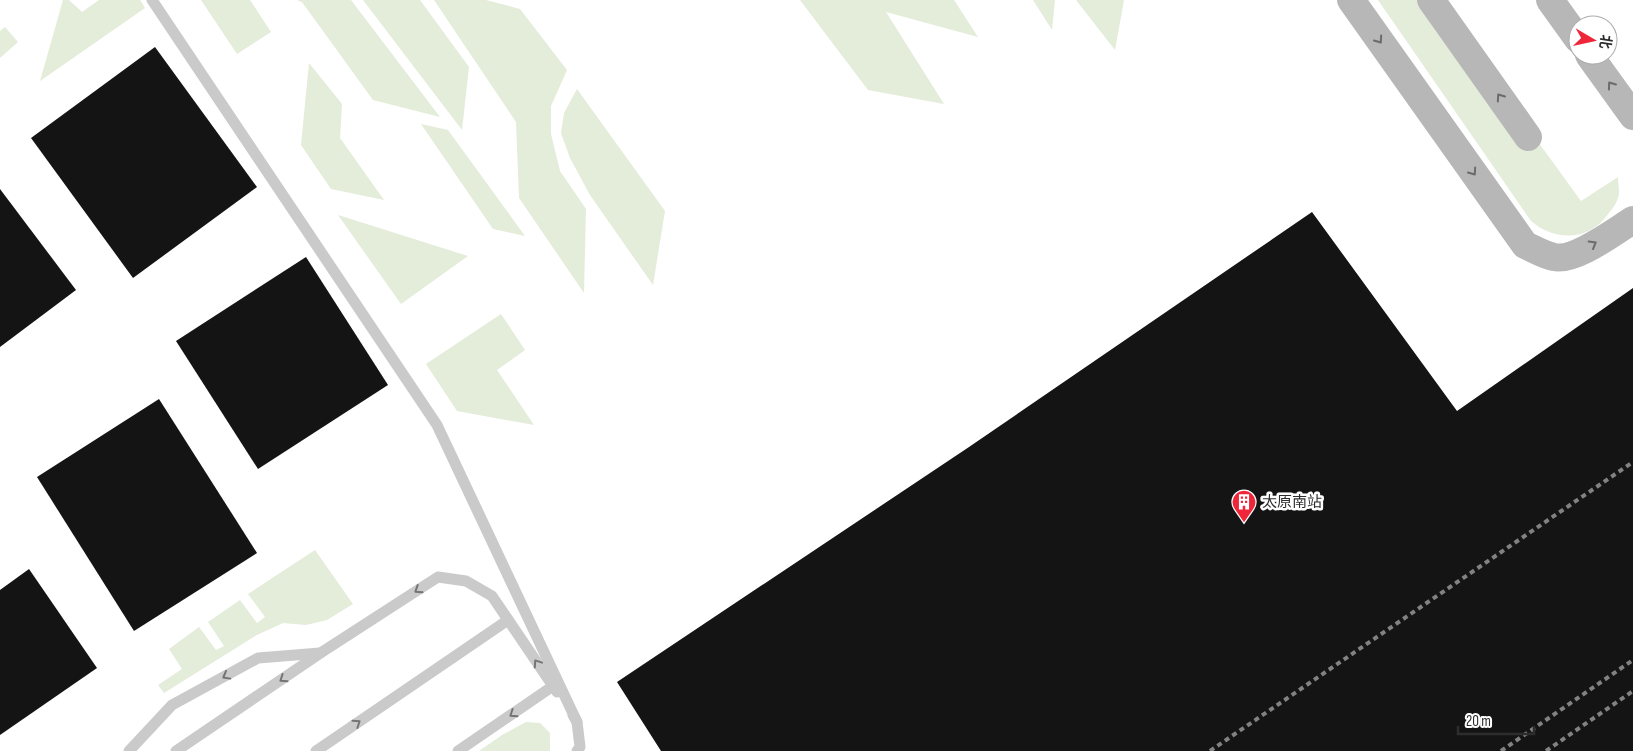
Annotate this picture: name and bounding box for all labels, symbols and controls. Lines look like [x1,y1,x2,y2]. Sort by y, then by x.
north arrow [1568,15,1618,65]
one-way arrow [1373,34,1382,44]
text: 北 [1596,34,1615,50]
one-way arrow [1608,82,1617,91]
one-way arrow [1497,93,1506,103]
one-way arrow [1467,166,1476,176]
one-way arrow [1587,241,1596,251]
building icon: 太原南站 [1231,489,1257,523]
place label: 太原南站 [1262,493,1322,512]
one-way arrow [415,583,424,593]
one-way arrow [534,659,543,669]
one-way arrow [222,670,231,680]
one-way arrow [279,673,288,682]
scale bar [1458,704,1534,736]
one-way arrow [509,708,518,717]
text: 20 m [1466,712,1491,731]
one-way arrow [351,720,360,729]

